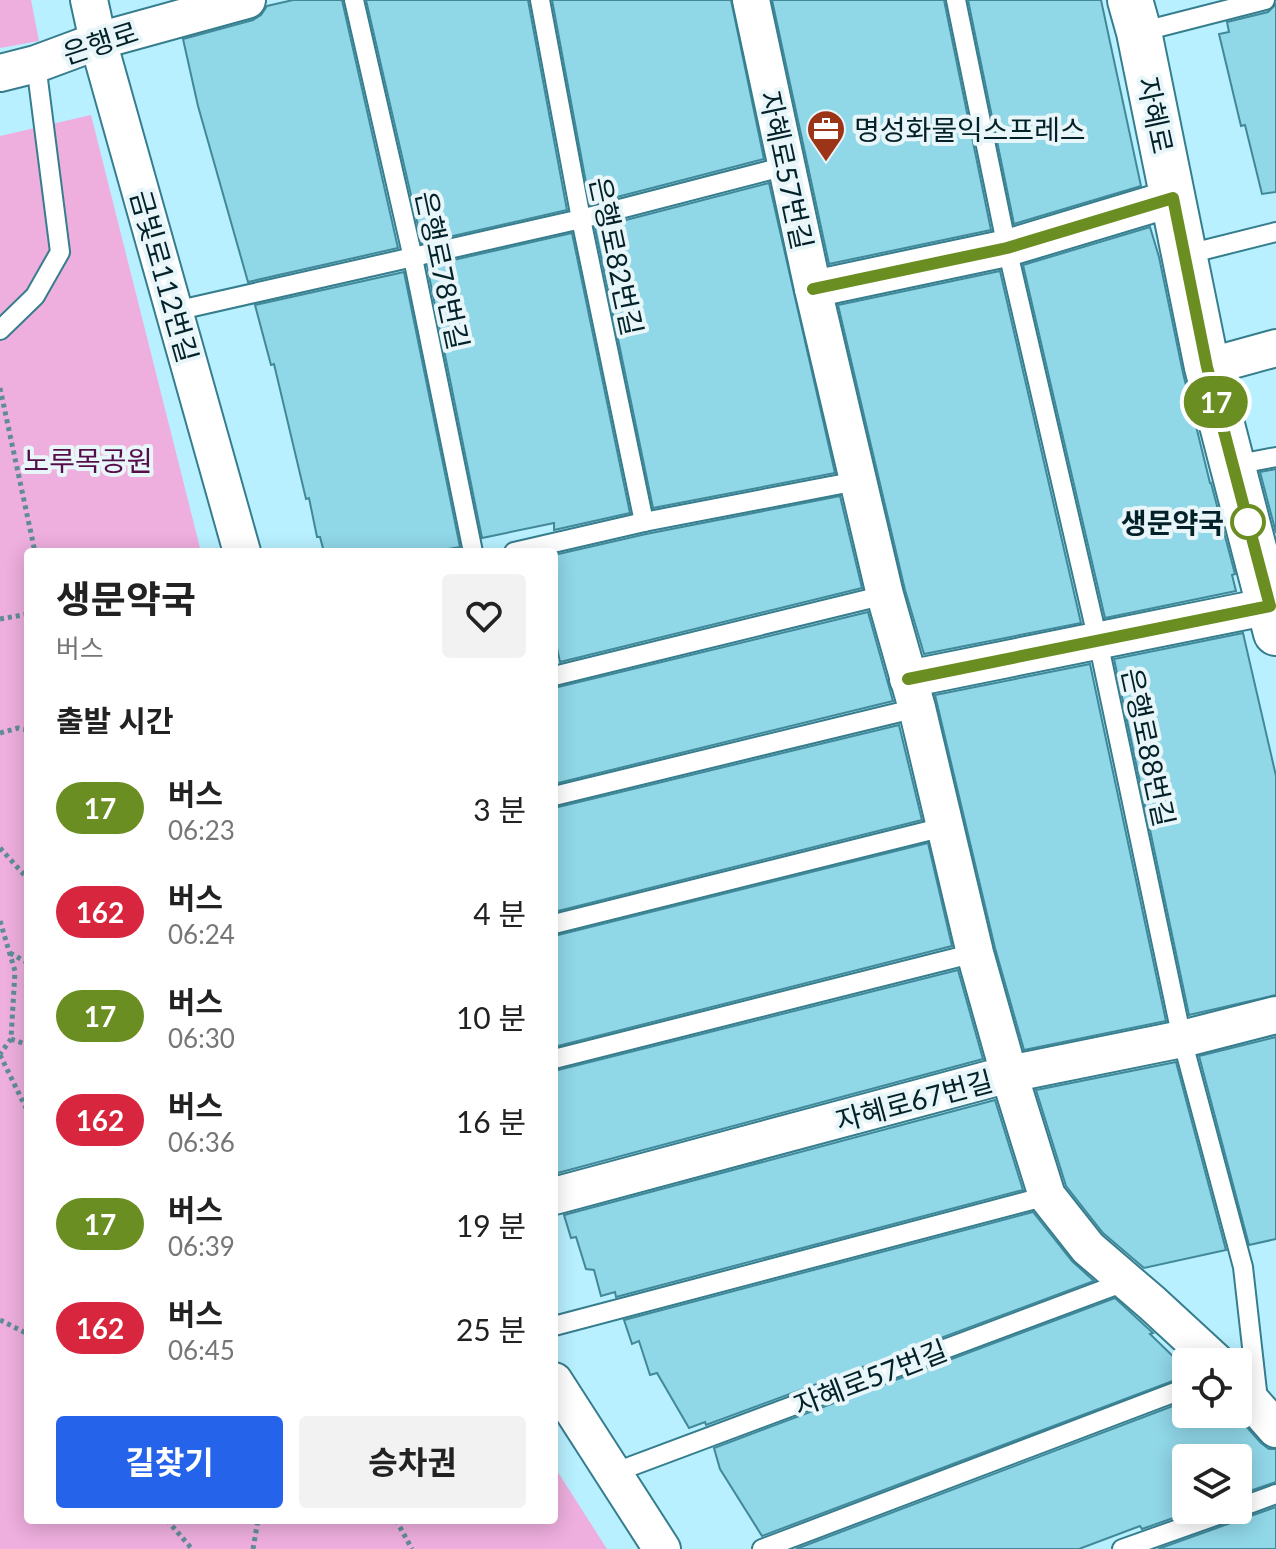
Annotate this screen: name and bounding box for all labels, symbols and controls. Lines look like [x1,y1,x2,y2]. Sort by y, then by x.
street label: 은행로 [58,14,142,70]
street label: 자혜로 [1131,74,1181,156]
street label: 자혜로57번길 [754,88,820,252]
office icon: 명성화물익스프레스 [805,108,847,163]
place label: 명성화물익스프레스 [854,112,1086,146]
street label: 은행로82번길 [584,174,650,338]
street label: 금빛로112번길 [124,186,206,366]
street label: 은행로78번길 [410,188,476,352]
line badge: 17 [1180,376,1252,428]
text: 17 [1200,385,1232,419]
park label: 노루목공원 [24,443,152,477]
place label: 생문약국 [1121,505,1224,539]
marker: 생문약국 [1231,505,1265,539]
button: heart [442,574,526,658]
text: 생문약국 [56,575,196,621]
text: 버스 [56,632,104,664]
street label: 은행로88번길 [1116,665,1182,829]
text: 출발 시간 [56,702,174,738]
text: 버스 [168,775,223,811]
text: 17 [84,791,116,825]
text: 3 분 [473,791,526,827]
text: 06:23 [168,814,235,846]
text: 버스 [168,879,223,915]
text: 162 [76,895,124,929]
text: 4 분 [473,895,526,931]
text: 06:24 [168,918,235,950]
text: 버스 [168,983,223,1019]
text: 17 [84,999,116,1033]
text: 10 분 [456,999,526,1035]
text: 06:30 [168,1022,235,1054]
street label: 자혜로67번길 [832,1063,996,1137]
text: 버스 [168,1087,223,1123]
text: 162 [76,1103,124,1137]
text: 16 분 [456,1103,526,1139]
text: 06:36 [168,1126,235,1158]
text: 버스 [168,1191,223,1227]
text: 17 [84,1207,116,1241]
text: 19 분 [456,1207,526,1243]
text: 06:39 [168,1230,235,1262]
text: 버스 [168,1295,223,1331]
text: 162 [76,1311,124,1345]
text: 25 분 [456,1311,526,1347]
street label: 자혜로57번길 [789,1332,951,1422]
text: 06:45 [168,1334,235,1366]
map controls [1172,1348,1252,1524]
button: locate [1172,1348,1252,1428]
button: 길찾기 [56,1416,283,1508]
button: 승차권 [299,1416,526,1508]
button: layers [1172,1444,1252,1524]

